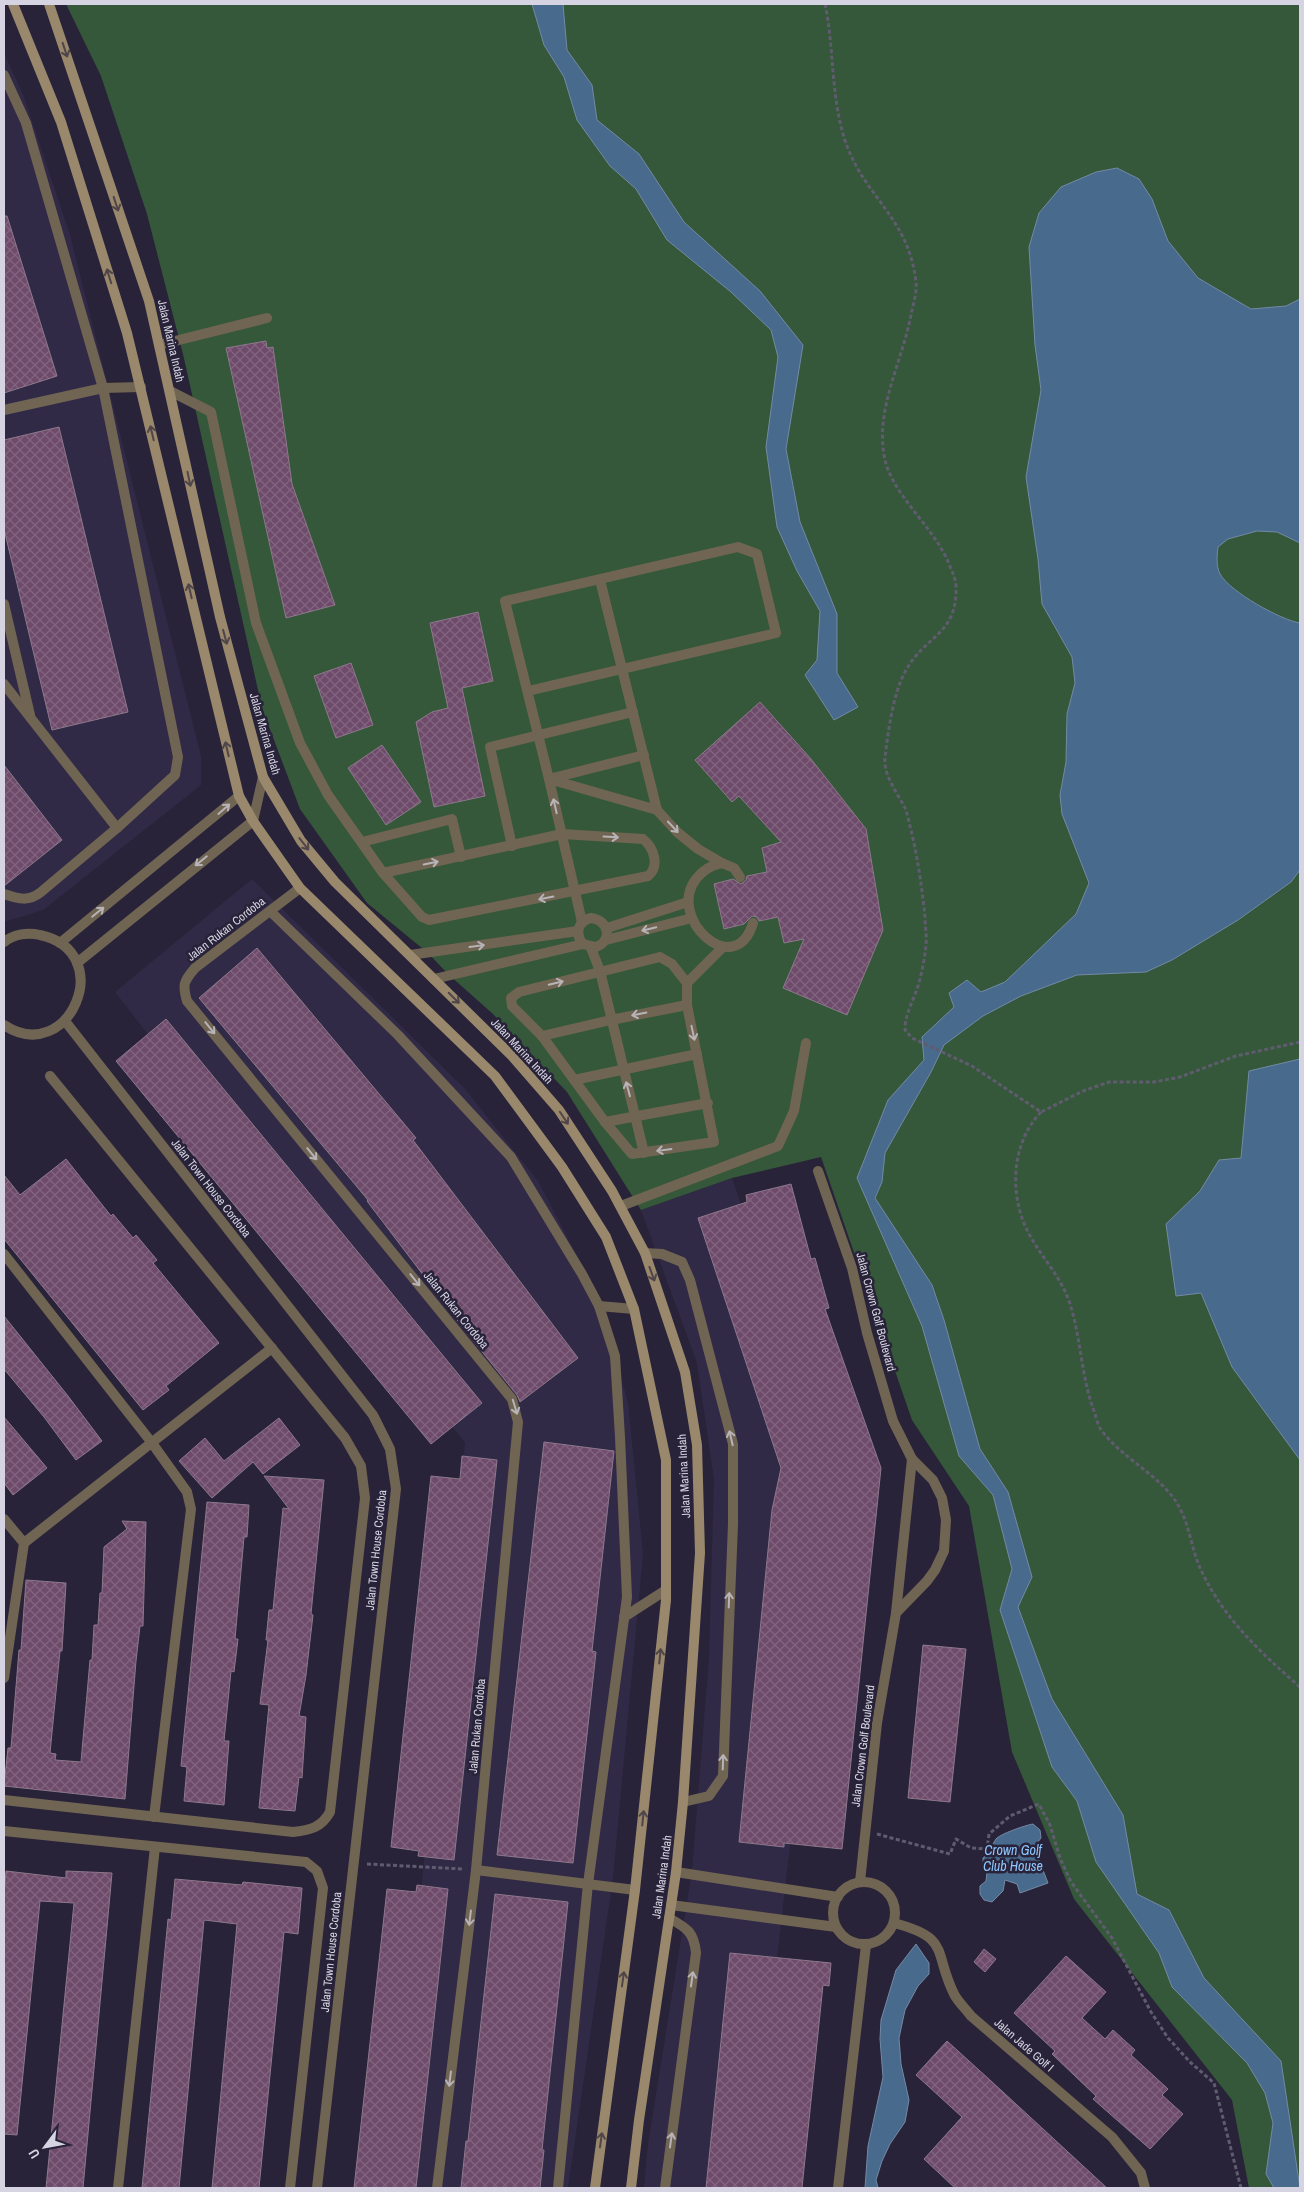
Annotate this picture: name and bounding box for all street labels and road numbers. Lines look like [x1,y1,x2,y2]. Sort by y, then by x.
street label: Jalan Marina Indah [154,298,188,384]
street label: Jalan Marina Indah [246,691,284,777]
street label: Jalan Rukan Cordoba [184,893,269,965]
street label: Jalan Marina Indah [487,1015,557,1087]
street label: Jalan Town House Cordoba [168,1136,255,1241]
street label: Jalan Crown Golf Boulevard [852,1251,900,1373]
street label: Jalan Rukan Cordoba [420,1268,492,1352]
street label: Jalan Marina Indah [674,1434,694,1518]
street label: Jalan Town House Cordoba [362,1489,390,1611]
street label: Jalan Rukan Cordoba [465,1677,489,1774]
street label: Jalan Crown Golf Boulevard [848,1684,878,1808]
street label: Jalan Marina Indah [648,1834,676,1920]
street label: Jalan Town House Cordoba [317,1891,345,2013]
street label: Jalan Jade Golf I [991,2015,1057,2075]

